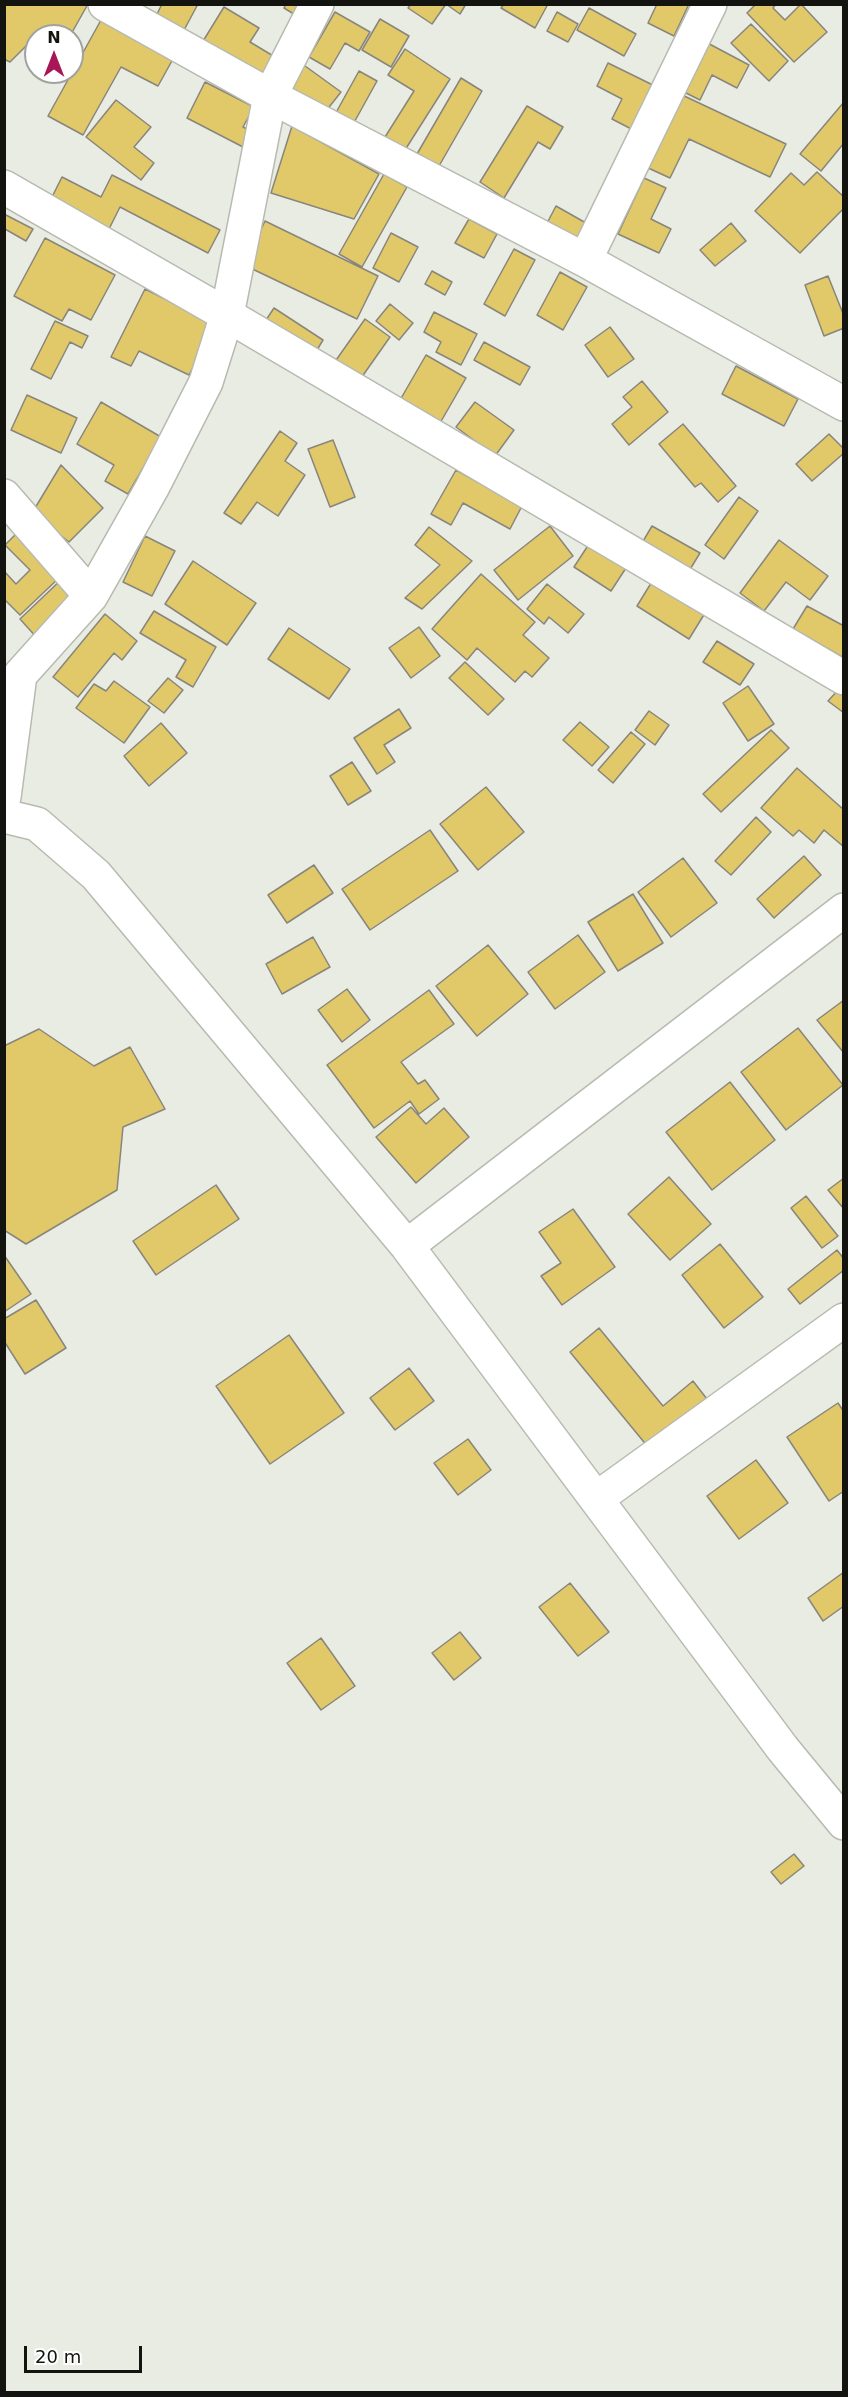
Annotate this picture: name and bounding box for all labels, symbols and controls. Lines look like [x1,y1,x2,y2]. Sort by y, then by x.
north arrow [24,24,84,84]
text: N [47,28,61,47]
scale bar [27,2334,146,2372]
text: 20 m [35,2346,81,2367]

